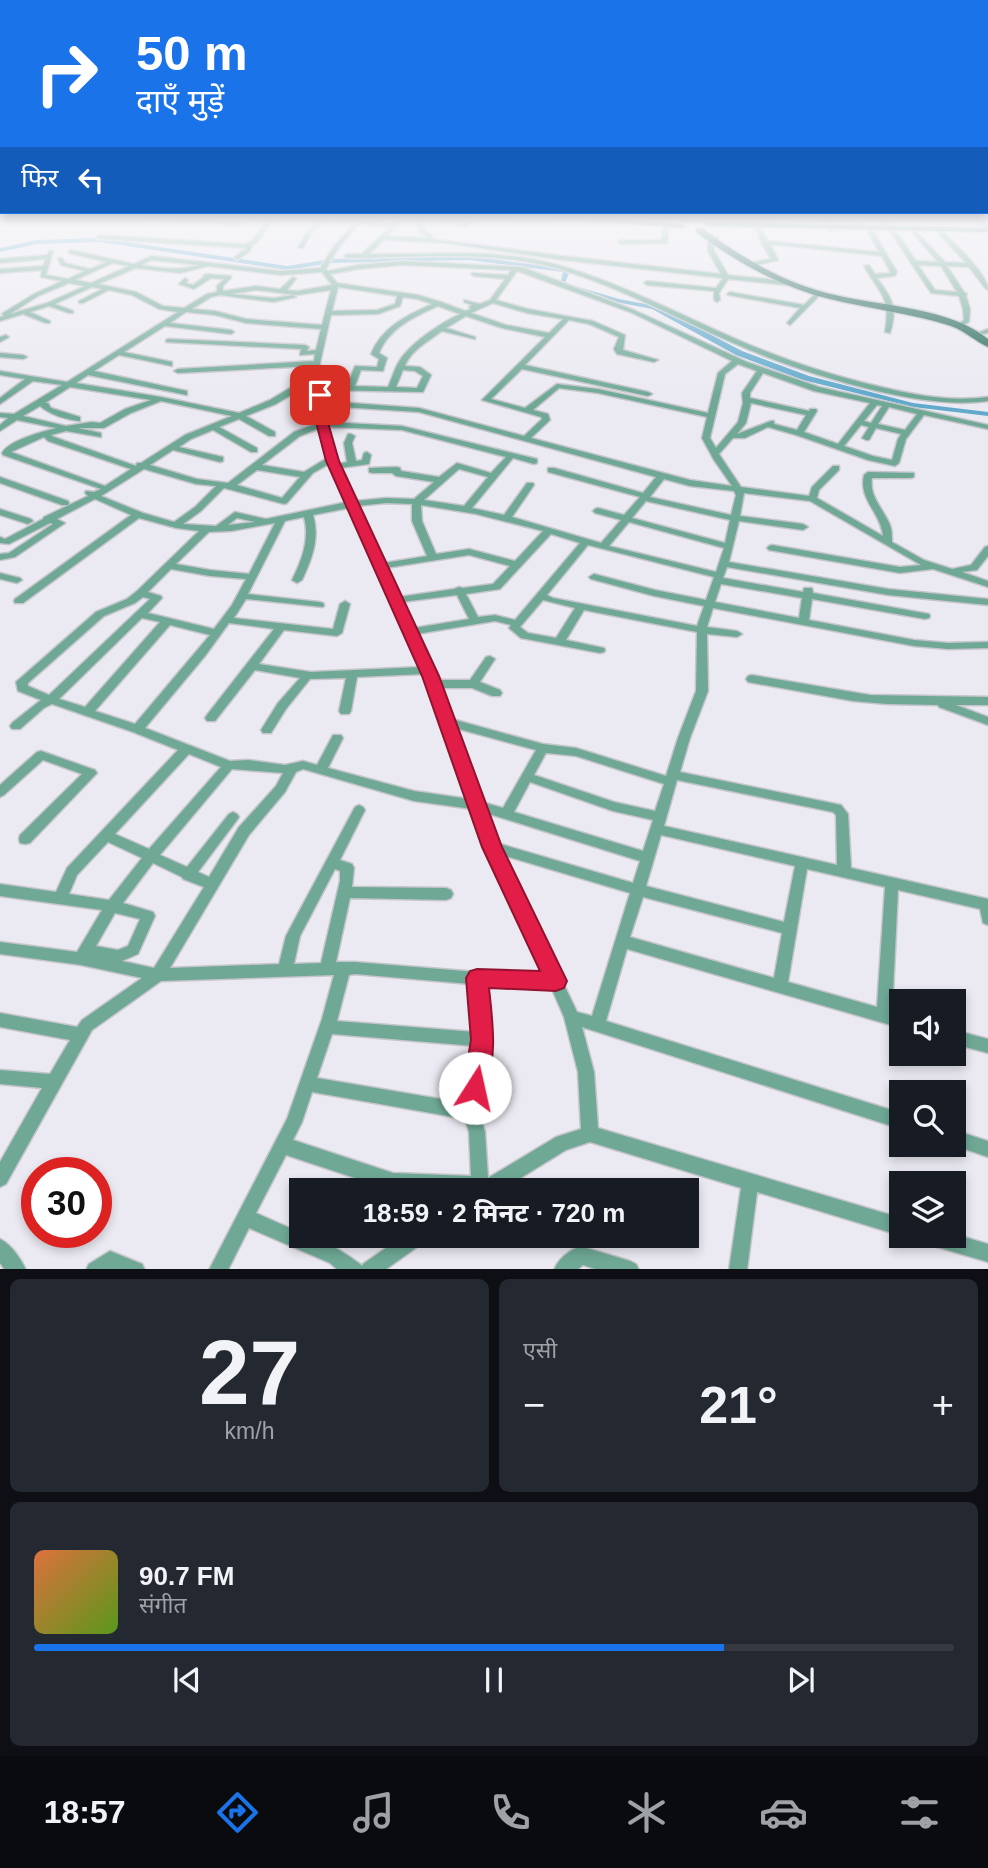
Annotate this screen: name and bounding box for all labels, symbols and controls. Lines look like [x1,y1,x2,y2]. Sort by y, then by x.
text: 50 m [136,26,248,80]
icon: right [21,28,112,119]
text: दाएँ मुड़ें [136,83,224,119]
icon: left [72,161,110,199]
text: फिर [21,163,58,193]
pin [290,365,350,425]
icon: arrive [301,376,339,414]
map controls [889,989,966,1248]
button: sound [889,989,966,1066]
position arrow [438,1051,512,1125]
button: search [889,1080,966,1157]
speed limit sign: 30 [21,1157,112,1248]
button: layers [889,1171,966,1248]
text: 18:59 · 2 मिनट · 720 m [363,1198,625,1228]
text: 27 [199,1322,300,1423]
text: एसी [523,1337,557,1363]
text: 21° [699,1376,778,1434]
text: − [523,1384,545,1426]
text: + [932,1384,954,1426]
text: km/h [225,1418,274,1444]
text: 90.7 FM [139,1561,234,1591]
text: संगीत [139,1592,187,1618]
icon: previous [168,1661,206,1699]
icon: pause [475,1661,513,1699]
icon: next [782,1661,820,1699]
icon: directions [213,1788,262,1837]
icon: music [349,1788,398,1837]
icon: phone [486,1788,535,1837]
icon: climate [622,1788,671,1837]
icon: car [759,1788,808,1837]
icon: filters [895,1788,944,1837]
text: 18:57 [44,1794,126,1830]

